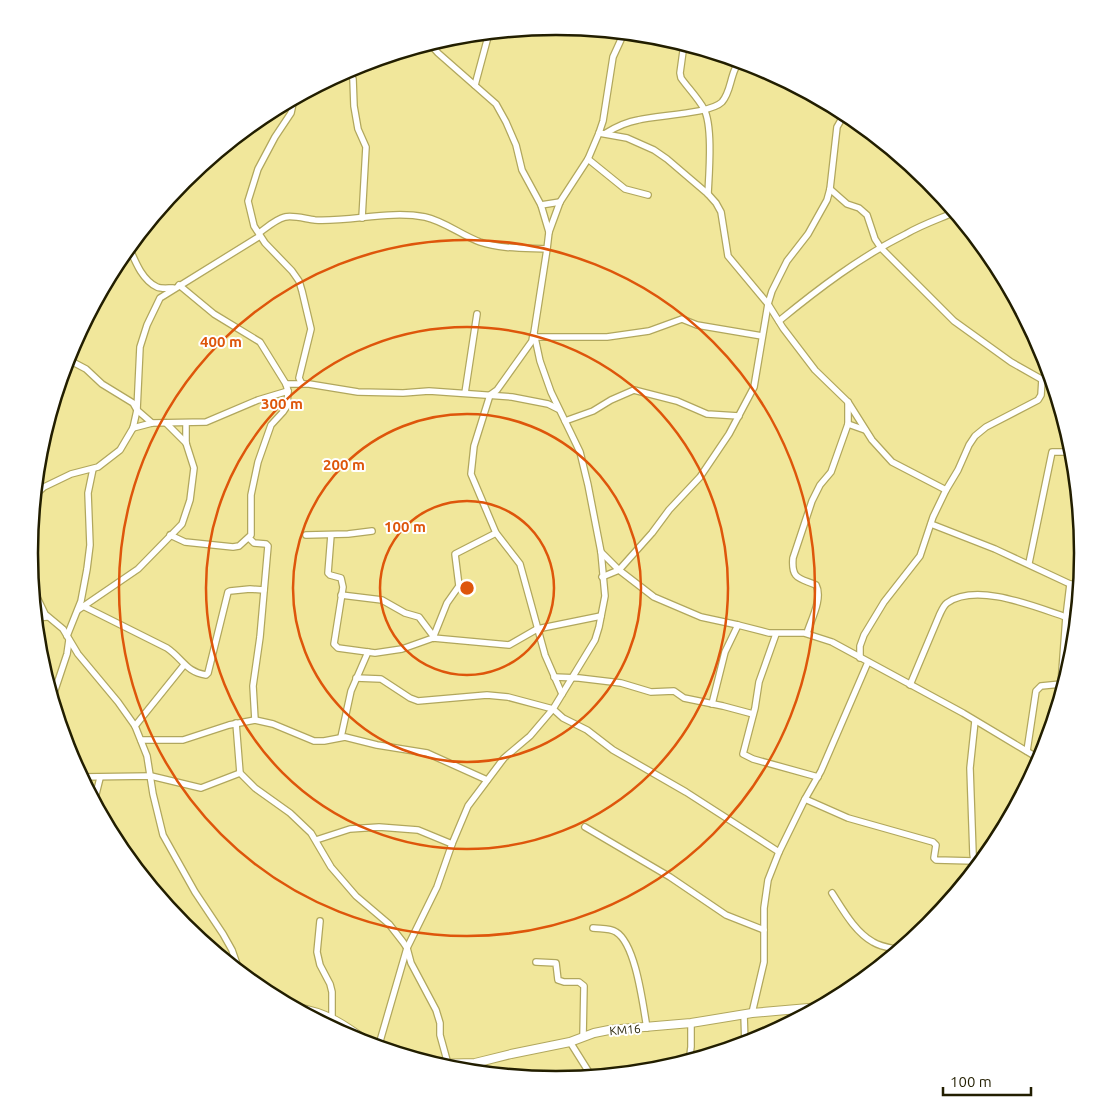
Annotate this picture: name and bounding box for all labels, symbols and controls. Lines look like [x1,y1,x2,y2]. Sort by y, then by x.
text: 400 m [200,333,242,350]
text: 300 m [261,395,303,412]
text: 200 m [323,456,365,473]
text: 100 m [384,518,426,535]
centre of rings [458,579,476,597]
street label: KM16 [609,1022,641,1037]
scale bar [943,1064,1030,1096]
text: 100 m [950,1073,992,1090]

